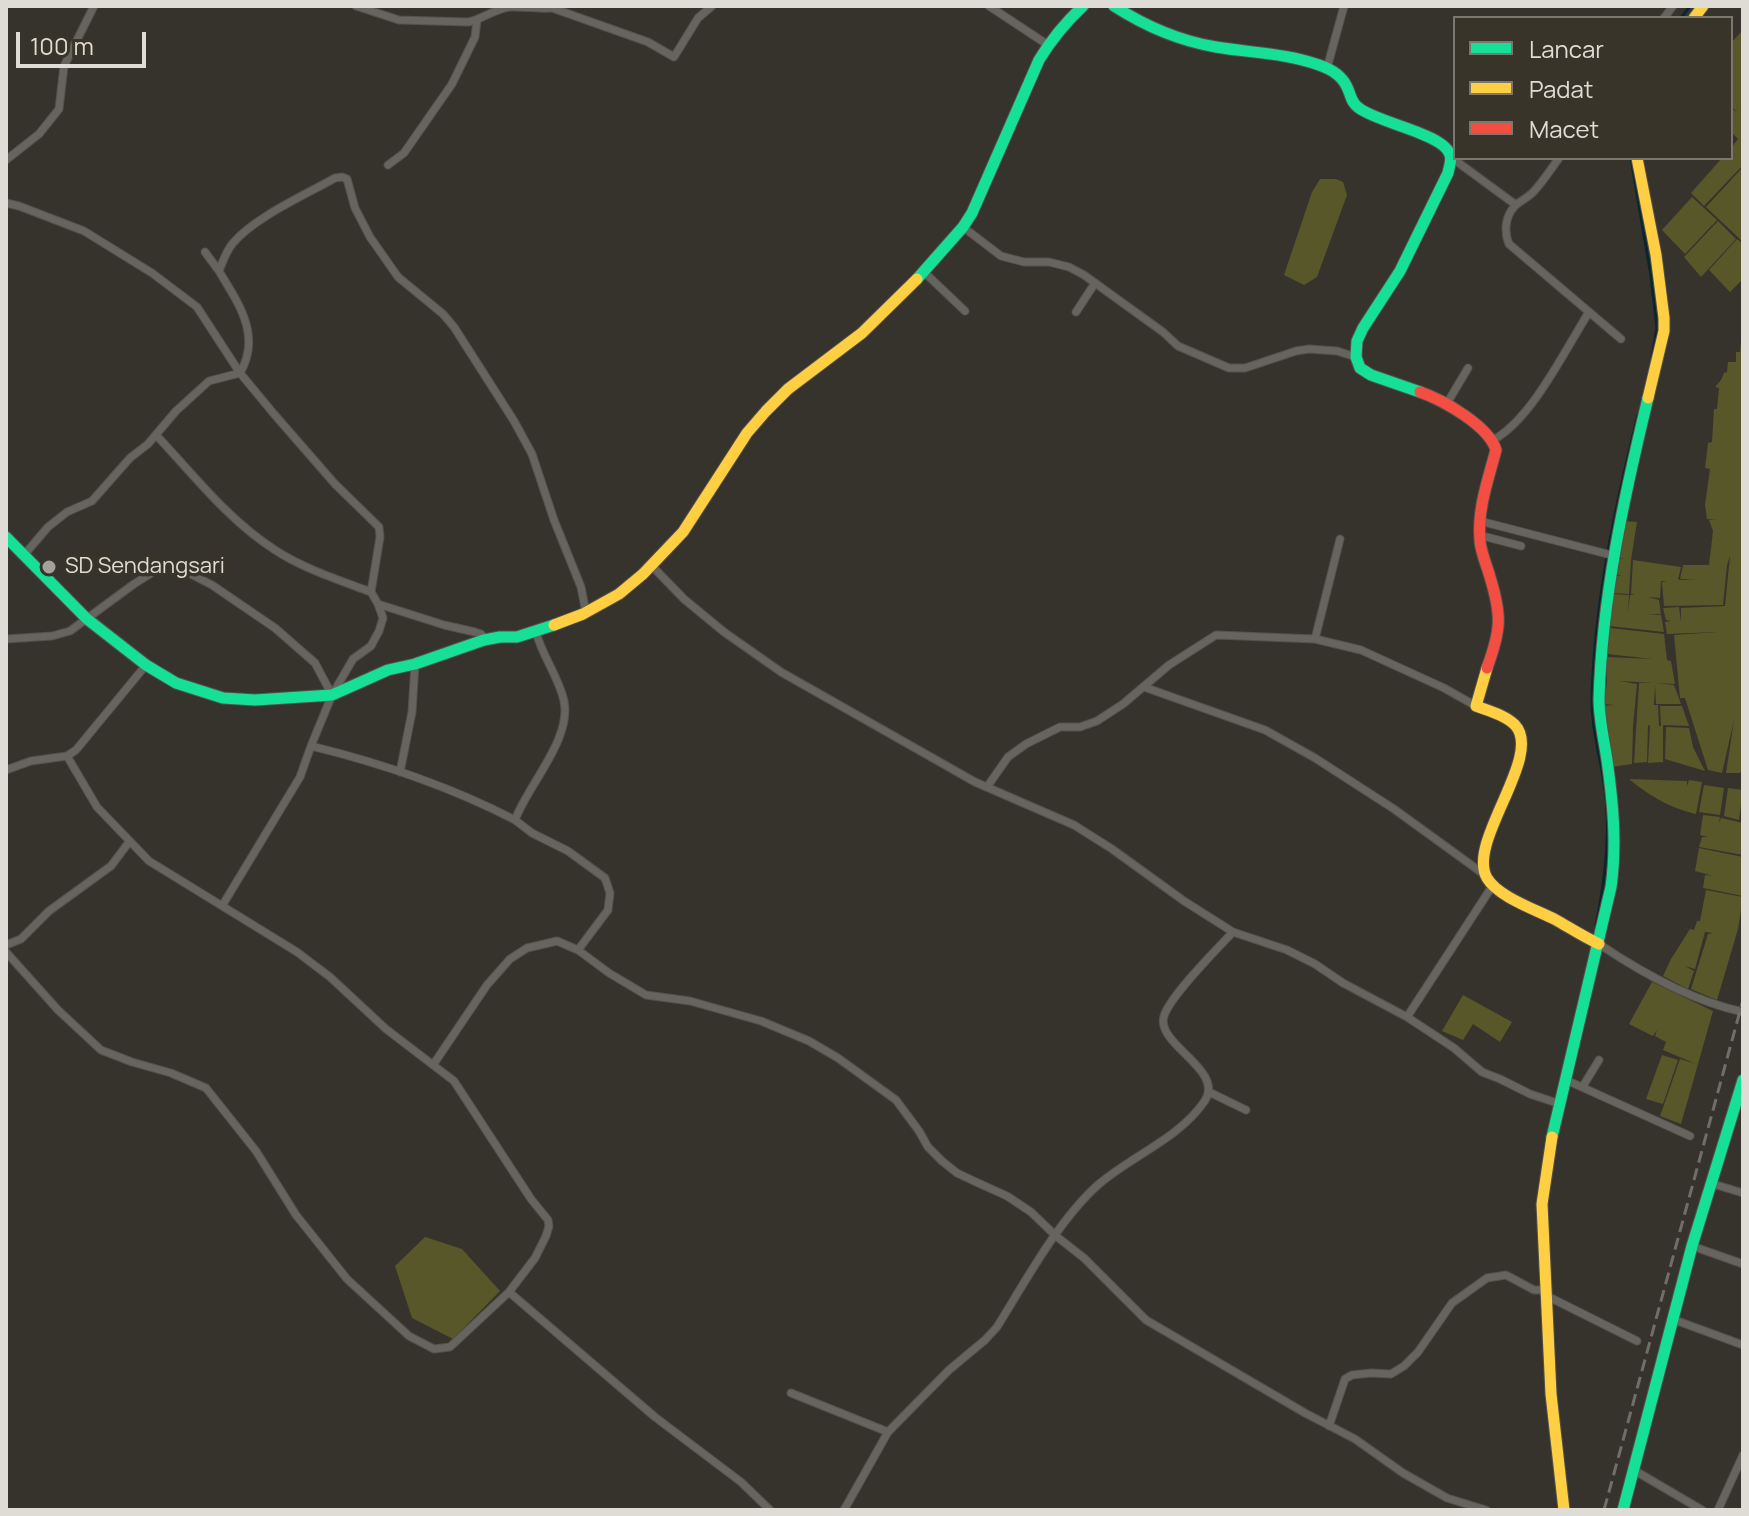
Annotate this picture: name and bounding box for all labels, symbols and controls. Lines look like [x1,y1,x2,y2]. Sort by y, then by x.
scale bar [20,16,150,66]
legend [1453,16,1733,160]
text: 100 m [30,29,94,62]
text: Lancar [1529,32,1604,65]
text: Padat [1529,72,1593,105]
text: Macet [1529,112,1599,145]
place label: SD Sendangsari [65,554,225,580]
marker: SD Sendangsari [40,558,58,576]

